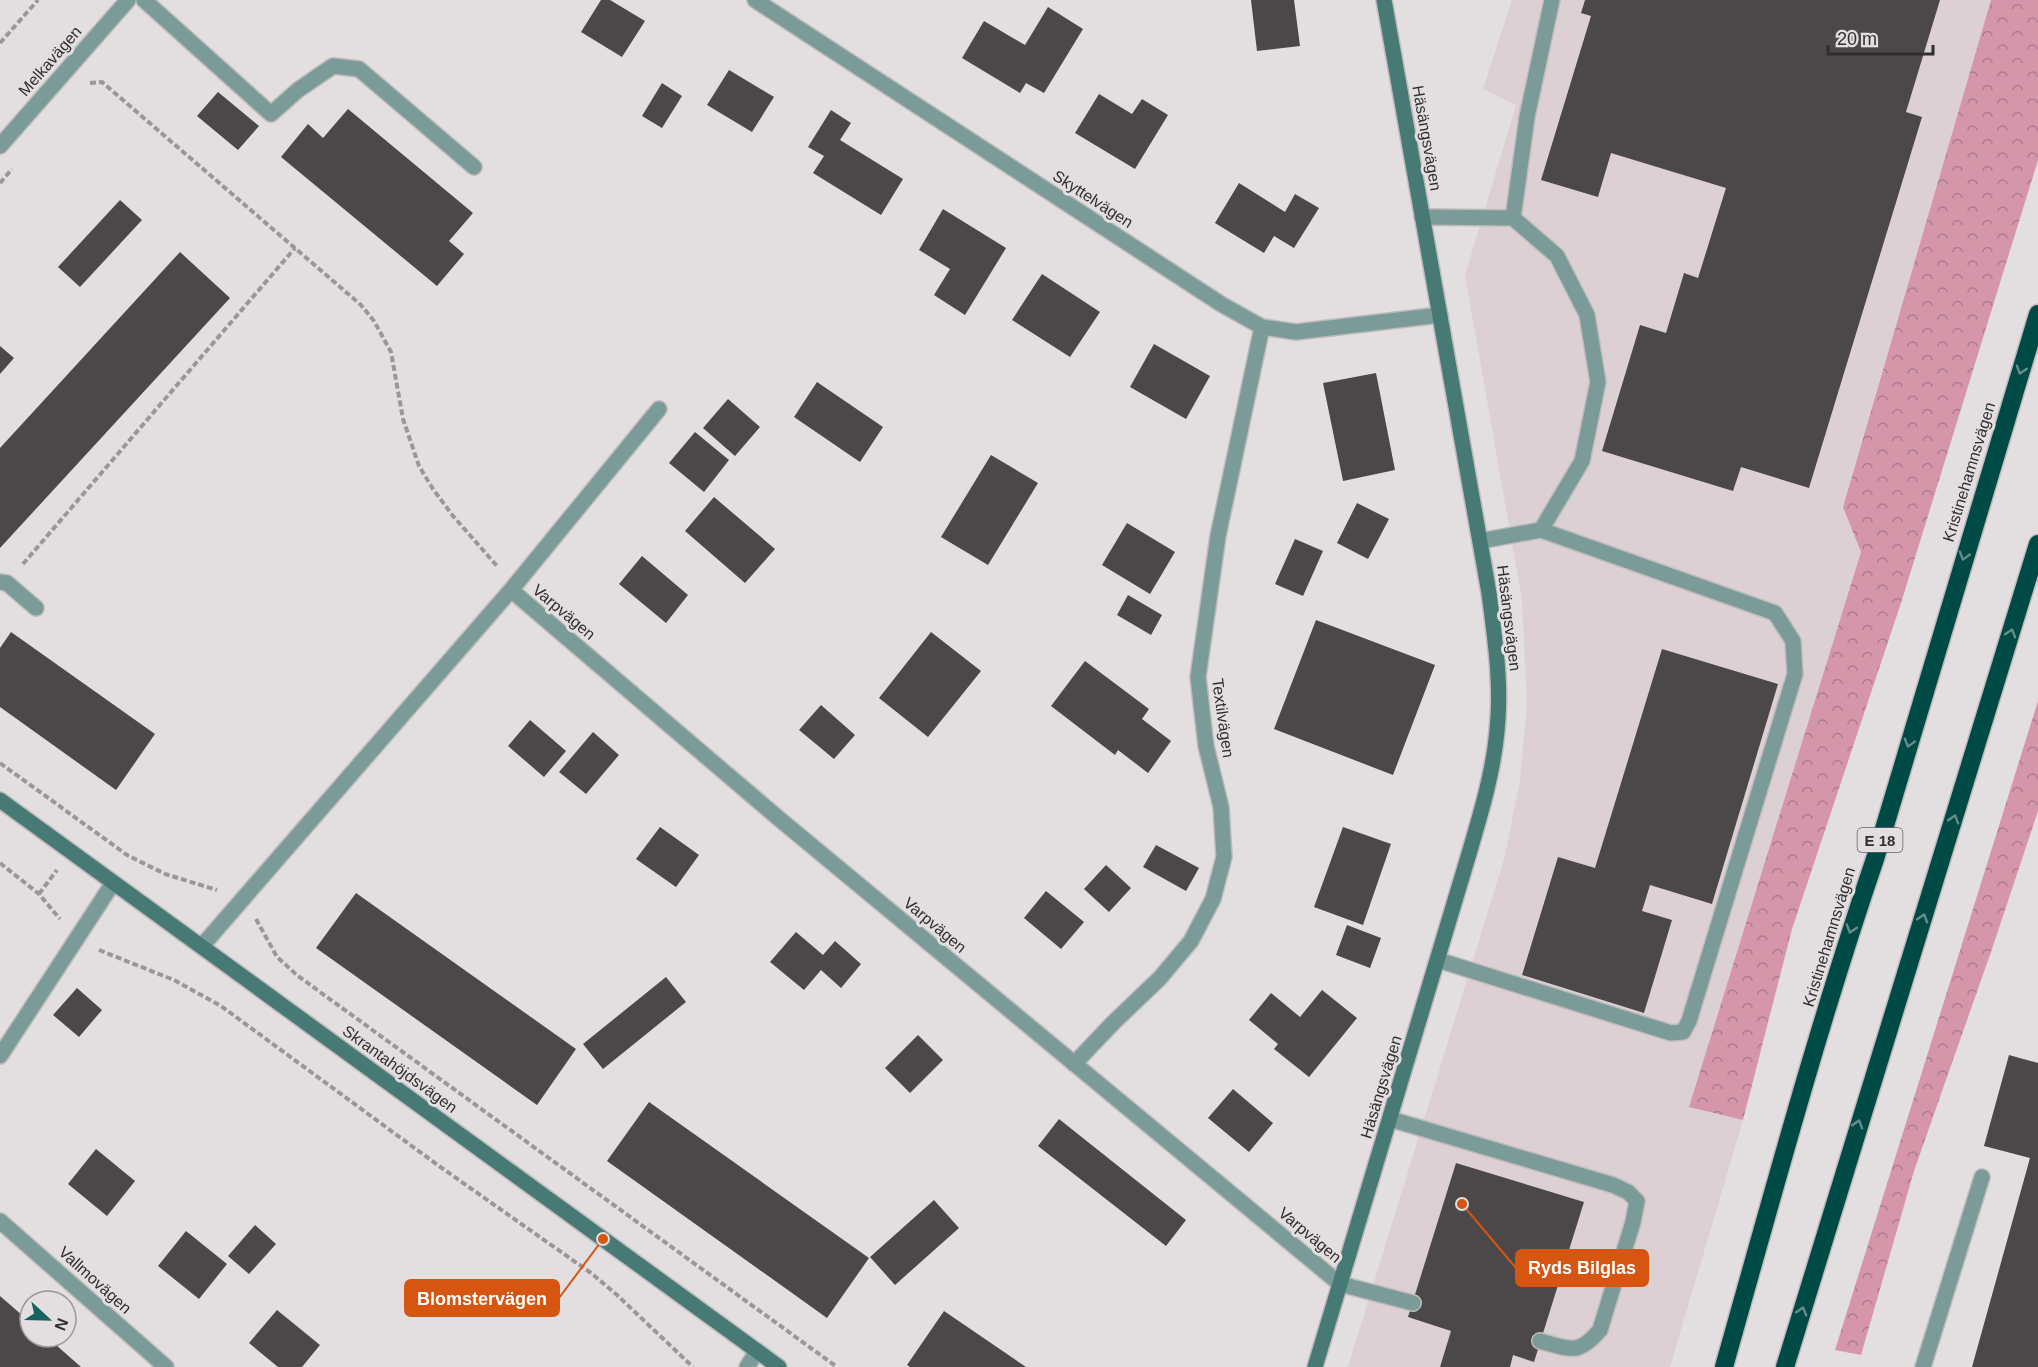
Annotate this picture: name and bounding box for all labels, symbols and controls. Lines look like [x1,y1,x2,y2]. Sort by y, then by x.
scale bar [1828,18,1933,56]
street label: Melkavägen [15,23,85,99]
text: 20 m [1837,29,1877,49]
street label: Häsängsvägen [1409,84,1445,192]
street label: Skyttelvägen [1050,167,1136,231]
one-way arrow [2016,364,2028,375]
street label: Kristinehamnsvägen [1940,400,1998,544]
one-way arrow [1959,550,1971,561]
street label: Häsängsvägen [1494,564,1524,672]
street label: Varpvägen [529,581,599,643]
one-way arrow [2004,628,2016,639]
street label: Textilvägen [1209,677,1237,759]
one-way arrow [1904,737,1916,748]
one-way arrow [1947,814,1959,825]
road number: E 18 [1858,828,1902,852]
street label: Kristinehamnsvägen [1800,865,1858,1009]
street label: Varpvägen [900,894,970,956]
one-way arrow [1916,913,1928,924]
one-way arrow [1846,923,1858,934]
street label: Skrantahöjdsvägen [340,1022,460,1116]
street label: Häsängsvägen [1357,1033,1405,1141]
one-way arrow [1851,1119,1863,1130]
street label: Varpvägen [1275,1204,1345,1266]
street label: Vallmovägen [55,1243,135,1317]
callout: Ryds Bilglas [1516,1250,1648,1286]
text: Ryds Bilglas [1528,1258,1636,1278]
callout: Blomstervägen [405,1280,559,1316]
north arrow [18,1289,78,1349]
text: Blomstervägen [417,1289,547,1309]
one-way arrow [1795,1306,1807,1317]
text: N [51,1316,71,1333]

